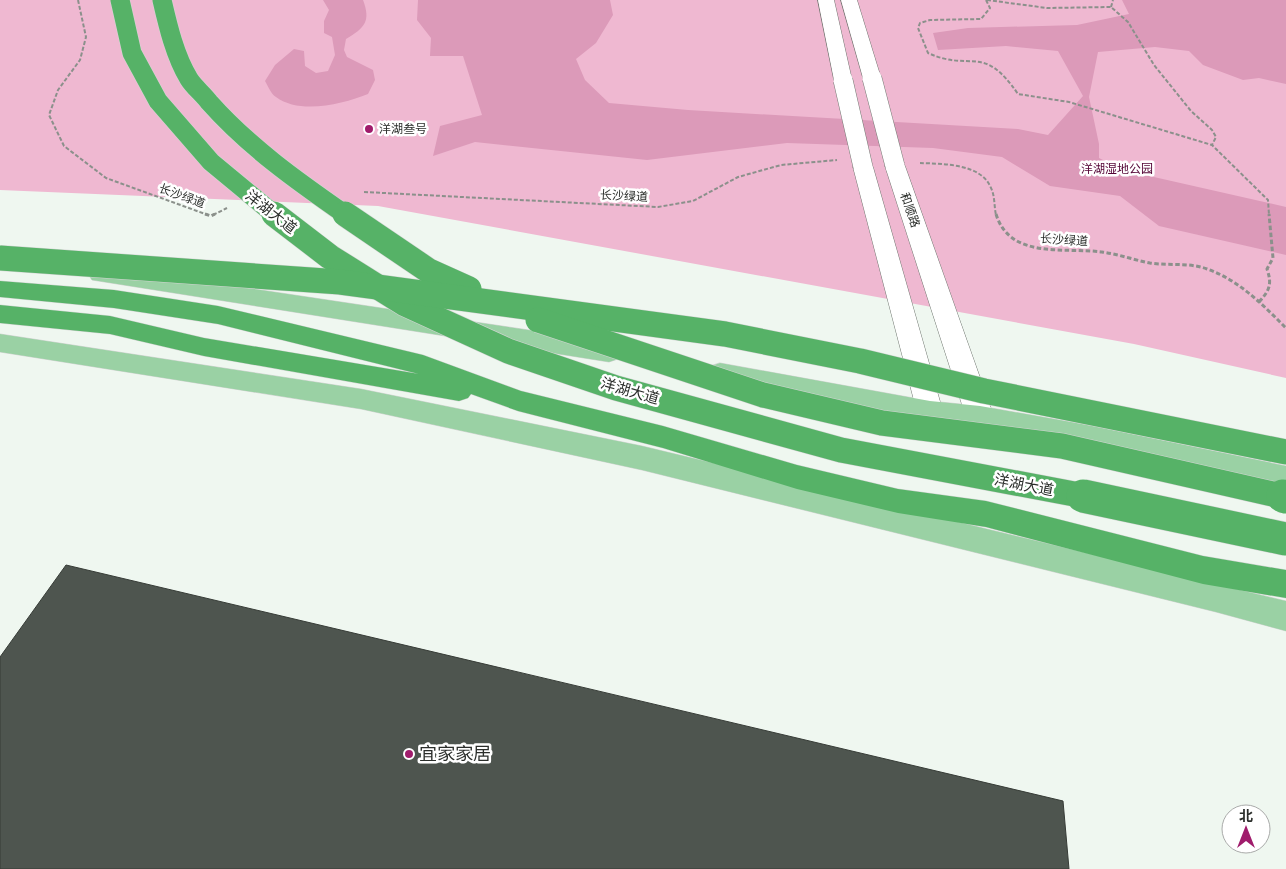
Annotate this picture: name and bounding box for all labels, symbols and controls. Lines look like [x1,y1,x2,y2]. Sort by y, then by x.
place label: 洋湖叁号 [379,122,427,136]
marker: 洋湖叁号 [363,123,375,135]
park label: 洋湖湿地公园 [1081,162,1153,176]
street label: 长沙绿道 [157,181,207,211]
street label: 洋湖大道 [242,186,300,237]
street label: 长沙绿道 [600,188,648,204]
street label: 和顺路 [898,191,922,229]
street label: 长沙绿道 [1040,231,1088,249]
street label: 洋湖大道 [599,374,661,407]
street label: 洋湖大道 [993,470,1055,499]
place label: 宜家家居 [419,744,491,764]
marker: 宜家家居 [403,748,415,760]
north arrow [1221,804,1271,854]
text: 北 [1239,808,1253,824]

